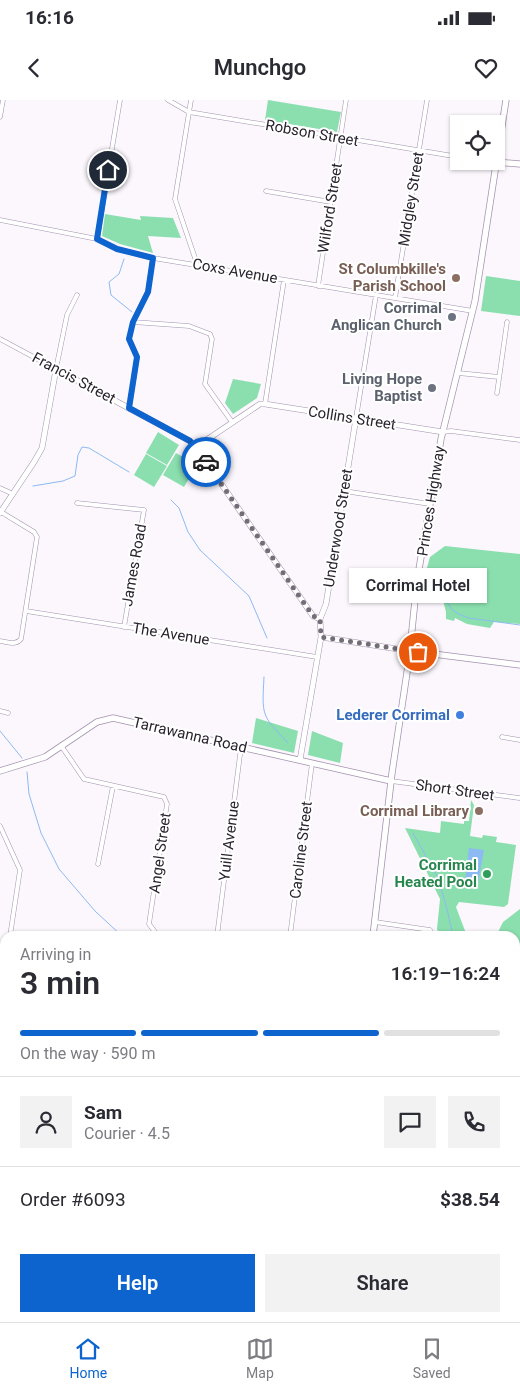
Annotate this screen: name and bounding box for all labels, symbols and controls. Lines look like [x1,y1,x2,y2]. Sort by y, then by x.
text: 16:16 [25,6,74,29]
icon: back [20,54,48,82]
icon: heart [472,54,500,82]
text: Munchgo [214,55,306,80]
map controls [450,115,505,170]
button: locate [450,115,505,170]
street label: Robson Street [264,116,360,150]
pin [87,149,129,191]
street label: Midgley Street [395,150,427,248]
icon: home [94,156,122,184]
street label: Wilford Street [314,162,346,254]
street label: Coxs Avenue [191,255,279,287]
place label: St Columbkille's Parish School [338,260,446,295]
marker: St Columbkille's Parish School [450,272,462,284]
place label: Corrimal Anglican Church [331,299,442,334]
marker: Corrimal Anglican Church [446,311,458,323]
street label: Francis Street [29,348,119,408]
place label: Living Hope Baptist [342,370,422,405]
marker: Living Hope Baptist [426,382,438,394]
street label: Collins Street [307,402,397,434]
courier [181,437,231,487]
street label: Princes Highway [413,445,449,557]
icon: car [192,448,220,476]
street label: Underwood Street [320,467,356,589]
street label: James Road [118,522,150,608]
callout: Corrimal Hotel [349,567,487,602]
text: Corrimal Hotel [366,576,470,595]
street label: The Avenue [131,619,211,649]
pin [397,631,439,673]
icon: bag [404,638,432,666]
place label: Lederer Corrimal [336,706,450,724]
marker: Lederer Corrimal [454,709,466,721]
street label: Tarrawanna Road [131,713,249,757]
street label: Short Street [414,776,496,804]
street label: Yuill Avenue [215,800,243,882]
street label: Caroline Street [286,800,316,900]
place label: Corrimal Library [360,802,469,820]
marker: Corrimal Library [473,805,485,817]
street label: Angel Street [145,811,175,895]
place label: Corrimal Heated Pool [394,856,477,891]
marker: Corrimal Heated Pool [481,868,493,880]
text: Arriving in [20,945,91,964]
text: 16:19–16:24 [391,962,500,985]
text: 3 min [20,964,100,1002]
text: On the way · 590 m [20,1044,156,1063]
button: person [20,1096,72,1148]
button: chat [384,1096,436,1148]
button: phone [448,1096,500,1148]
text: Sam [84,1101,122,1124]
text: Courier · 4.5 [84,1124,170,1143]
text: Order #6093 [20,1188,126,1211]
text: $38.54 [440,1188,500,1211]
button: Help [20,1254,255,1312]
button: Share [265,1254,500,1312]
tab: Home [69,1335,107,1381]
tab: Map [246,1335,274,1381]
tab: Saved [413,1335,451,1381]

